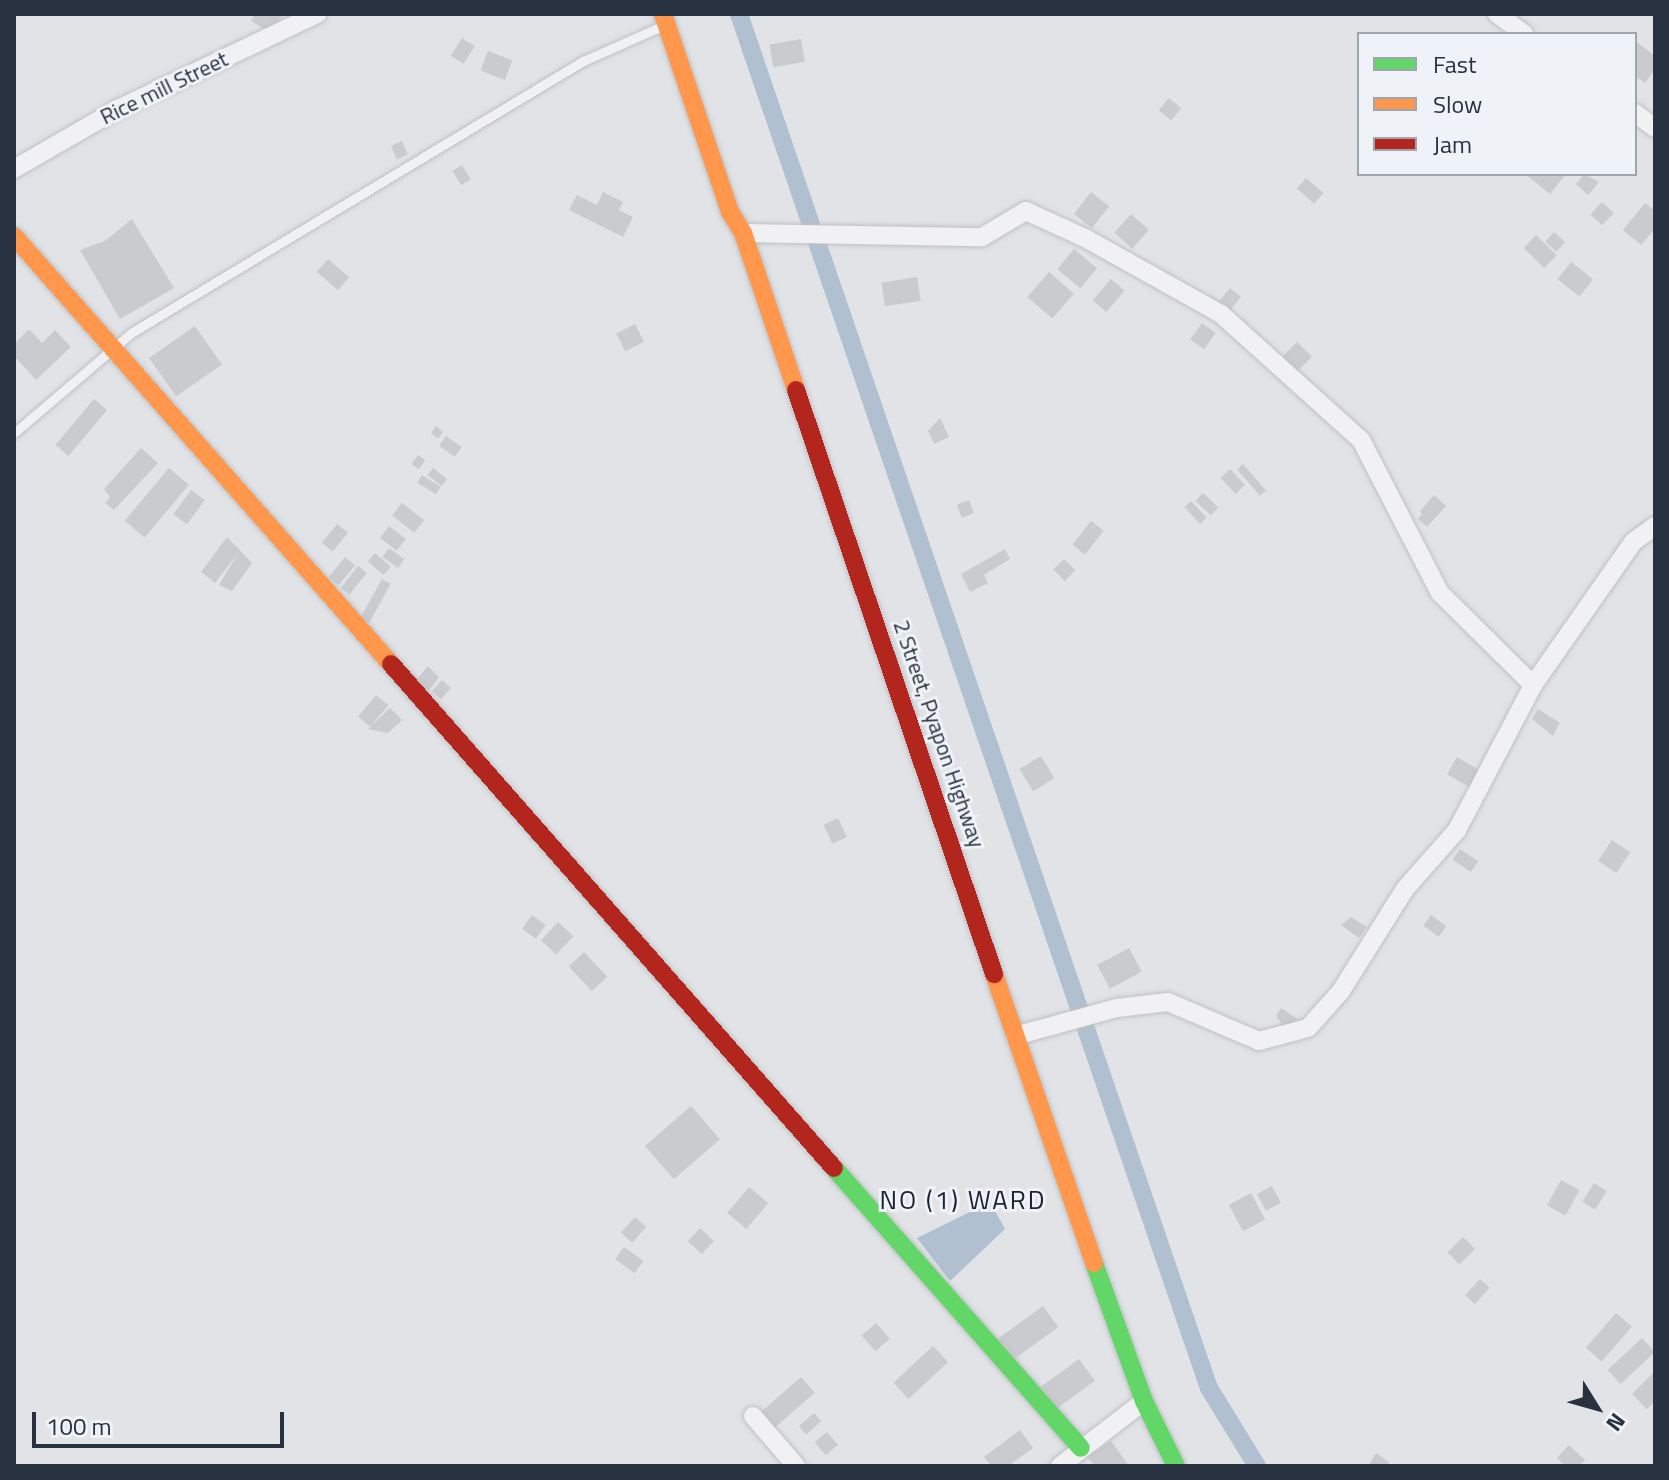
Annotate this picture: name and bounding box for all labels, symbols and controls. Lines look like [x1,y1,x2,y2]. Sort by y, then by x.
legend [1357,32,1637,176]
street label: Rice mill Street [96,46,232,130]
text: Fast [1433,46,1476,82]
text: Slow [1433,86,1482,122]
text: Jam [1433,126,1472,162]
street label: 2 Street, Pyapon Highway [888,617,990,851]
district label: NO (1) WARD [879,1184,1047,1216]
north arrow [1557,1368,1637,1448]
scale bar [36,1396,288,1446]
text: N [1598,1406,1634,1439]
text: 100 m [46,1408,112,1444]

